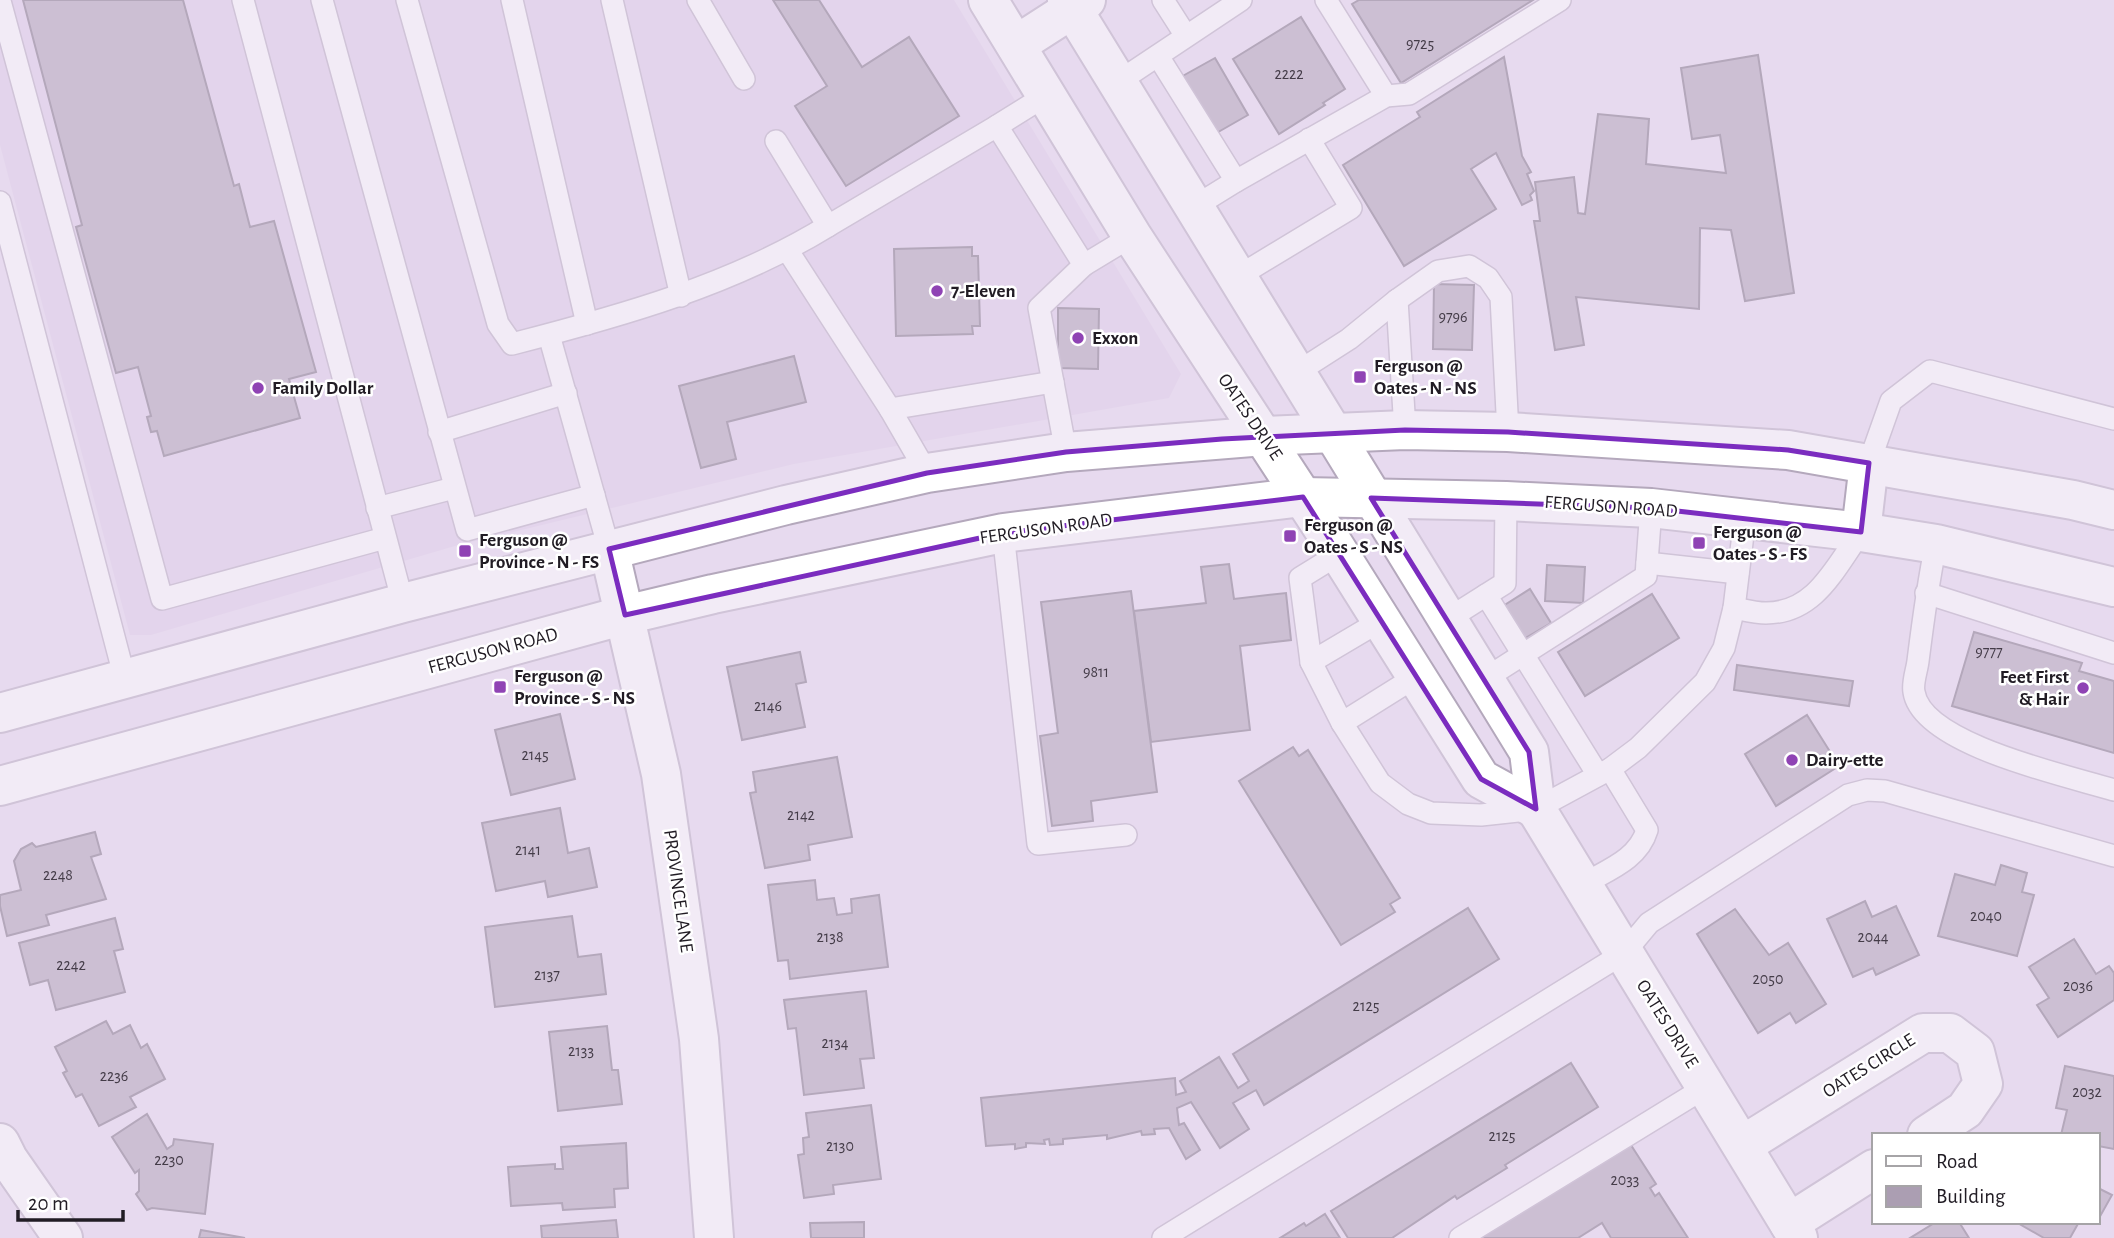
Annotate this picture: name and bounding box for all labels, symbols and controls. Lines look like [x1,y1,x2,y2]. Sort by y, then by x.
house number: 9725 [1406,36,1434,52]
house number: 2222 [1274,66,1304,82]
place label: 7-Eleven [951,282,1015,301]
marker: 7-Eleven [929,283,945,299]
house number: 9796 [1438,309,1468,325]
place label: Exxon [1092,329,1138,348]
marker: Exxon [1070,330,1086,346]
place label: Ferguson @ Oates - N - NS [1374,357,1477,398]
marker: Ferguson @ Oates - N - NS [1352,369,1368,385]
street label: OATES DRIVE [1214,370,1286,464]
place label: Family Dollar [272,379,374,398]
marker: Family Dollar [250,380,266,396]
street label: FERGUSON ROAD [1544,493,1678,521]
street label: FERGUSON ROAD [979,510,1113,548]
place label: Ferguson @ Oates - S - NS [1304,516,1403,557]
place label: Ferguson @ Oates - S - FS [1713,523,1807,564]
marker: Ferguson @ Oates - S - NS [1282,528,1298,544]
place label: Ferguson @ Province - N - FS [479,531,599,572]
marker: Ferguson @ Oates - S - FS [1691,535,1707,551]
marker: Ferguson @ Province - N - FS [457,543,473,559]
street label: FERGUSON ROAD [426,625,560,677]
house number: 9777 [1975,644,2003,660]
house number: 9811 [1083,664,1109,680]
place label: Ferguson @ Province - S - NS [514,667,635,708]
place label: Feet First & Hair [2000,668,2070,709]
marker: Ferguson @ Province - S - NS [492,679,508,695]
marker: Feet First & Hair [2075,680,2091,696]
house number: 2146 [754,698,782,714]
house number: 2145 [521,747,549,763]
place label: Dairy-ette [1806,751,1884,770]
marker: Dairy-ette [1784,752,1800,768]
house number: 2142 [787,807,815,823]
street label: PROVINCE LANE [660,828,696,954]
house number: 2141 [515,842,541,858]
house number: 2248 [43,867,73,883]
house number: 2040 [1970,908,2002,924]
house number: 2138 [817,929,843,945]
house number: 2044 [1857,929,1889,945]
house number: 2242 [56,957,86,973]
house number: 2137 [534,967,560,983]
house number: 2050 [1753,971,1783,987]
street label: OATES DRIVE [1633,977,1701,1071]
house number: 2036 [2063,978,2093,994]
house number: 2125 [1353,998,1379,1014]
street label: OATES CIRCLE [1820,1030,1918,1102]
house number: 2134 [821,1035,849,1051]
house number: 2133 [568,1043,594,1059]
house number: 2236 [100,1068,128,1084]
house number: 2032 [2072,1084,2102,1100]
house number: 2125 [1489,1128,1515,1144]
legend [1872,1133,2100,1224]
house number: 2130 [826,1138,854,1154]
text: Road [1936,1151,1978,1172]
house number: 2230 [154,1152,184,1168]
house number: 2033 [1611,1172,1639,1188]
scale bar [18,1178,122,1222]
text: Building [1936,1186,2006,1207]
text: 20 m [28,1193,69,1214]

